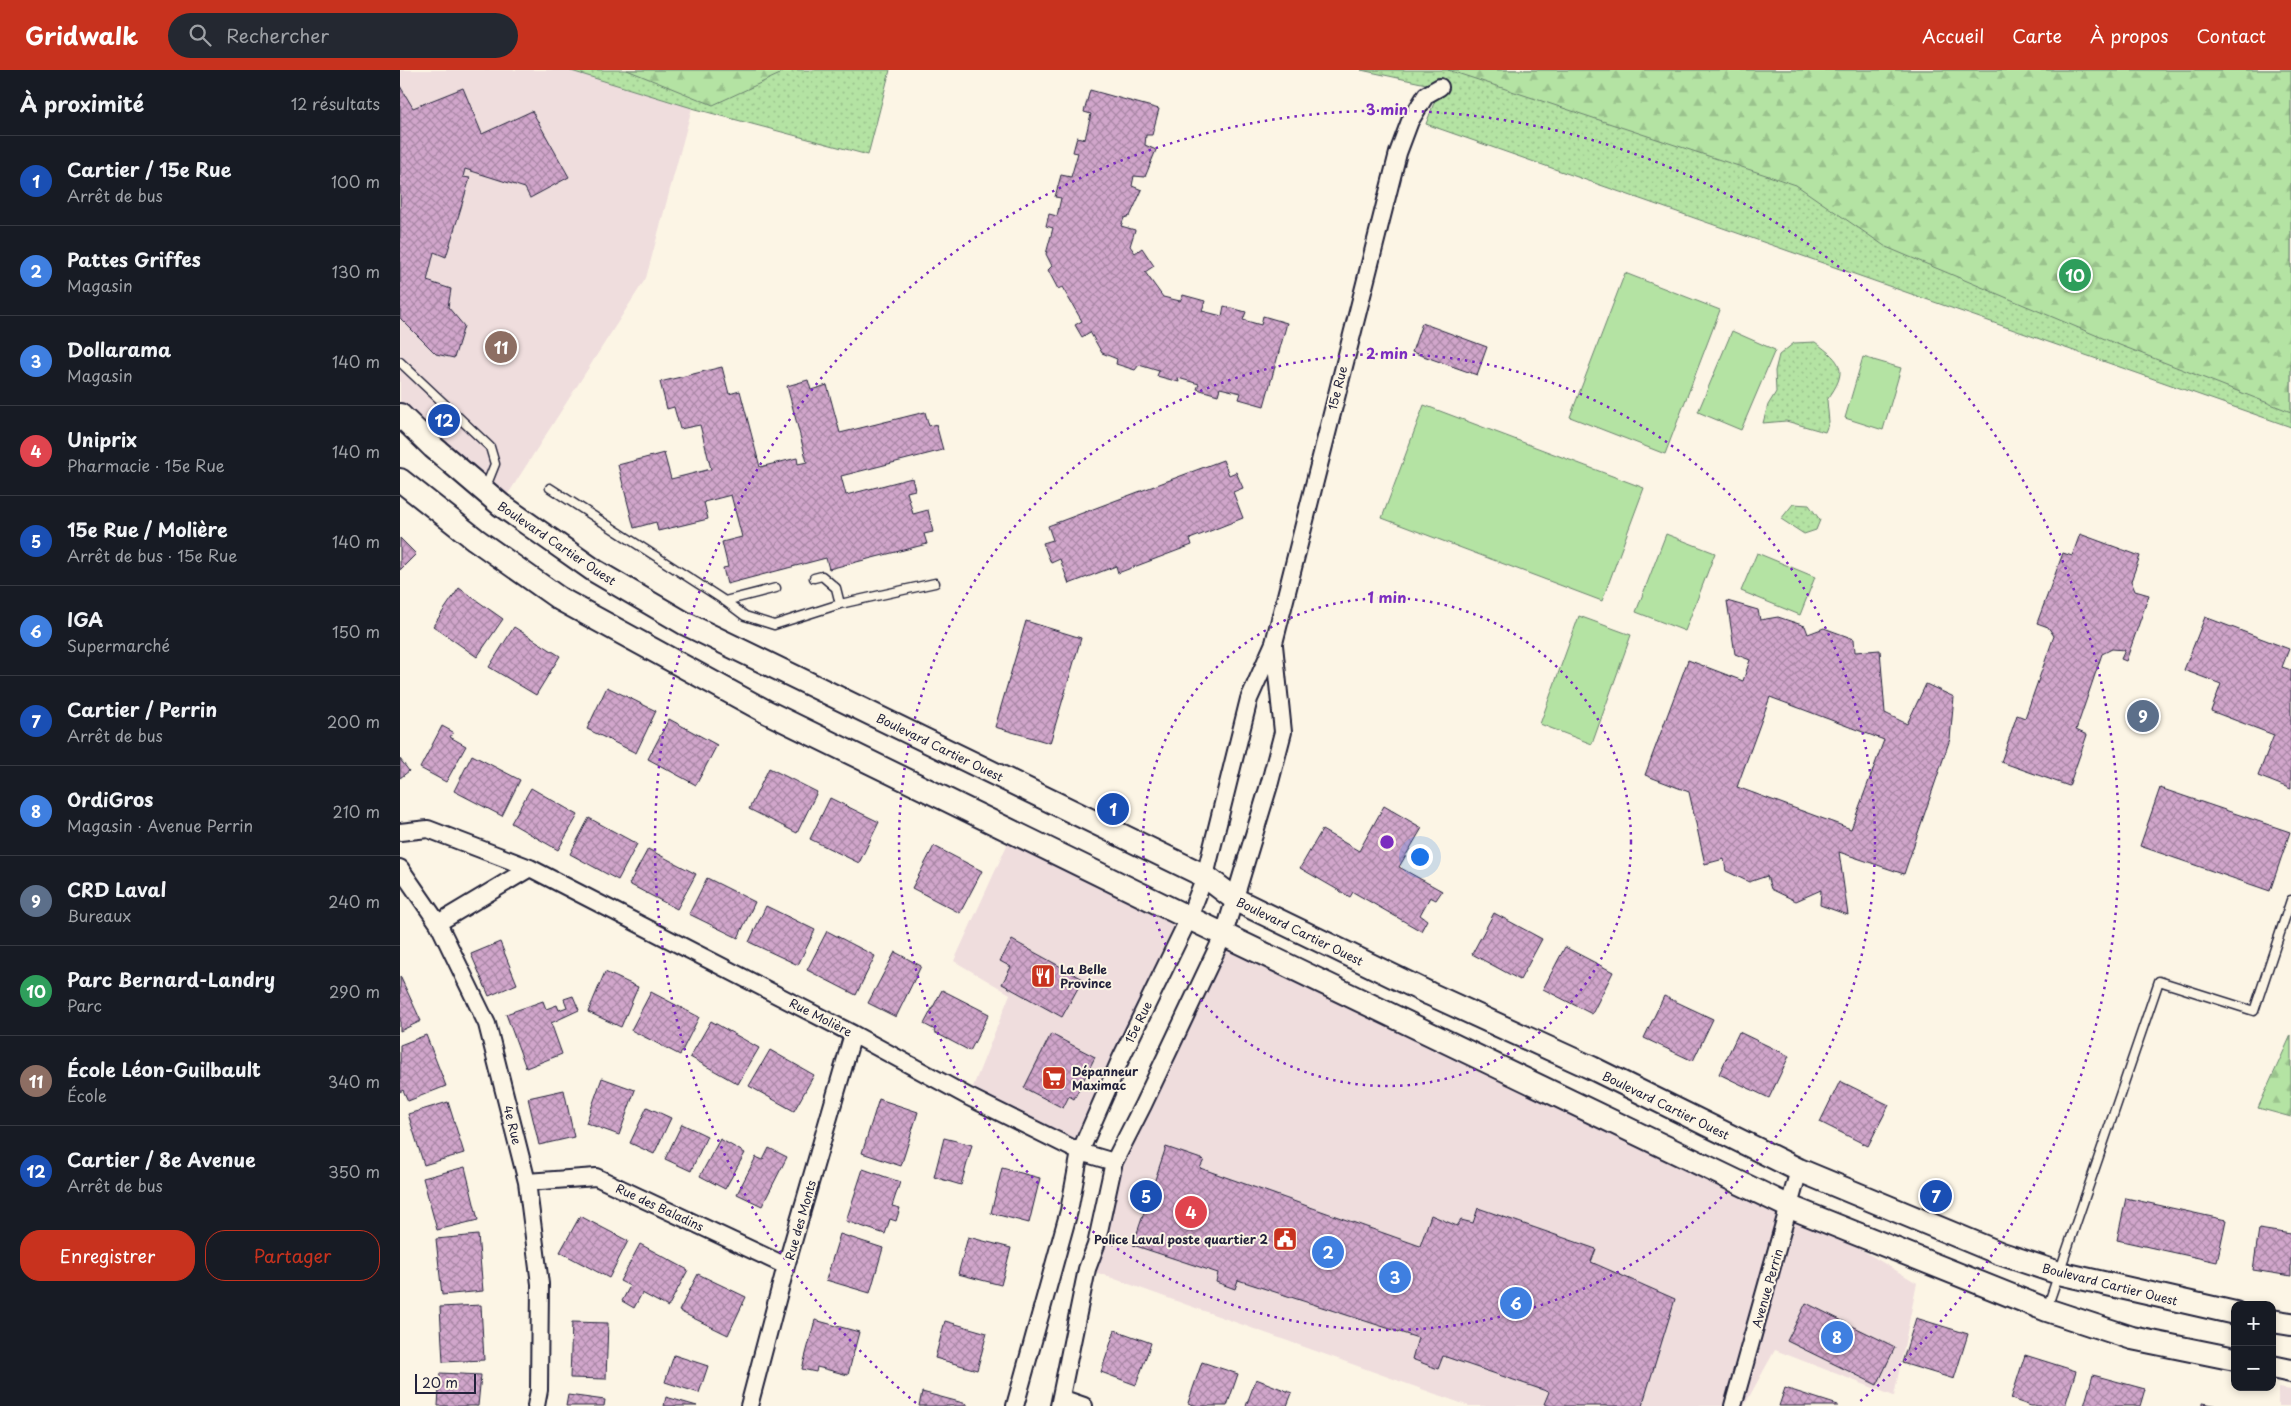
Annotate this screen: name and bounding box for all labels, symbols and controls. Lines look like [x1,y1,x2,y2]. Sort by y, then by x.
search box [168,13,518,58]
text: Gridwalk [25,17,138,53]
icon: search [186,21,214,49]
text: Rechercher [226,21,329,49]
text: Accueil [1922,22,1984,49]
text: Carte [2012,22,2062,49]
text: À propos [2090,22,2168,49]
text: Contact [2196,22,2266,49]
text: À proximité [20,87,144,119]
text: 12 résultats [291,91,380,115]
text: 3 min [1366,97,1408,120]
text: Cartier / 15e Rue [67,155,231,183]
text: 1 [32,169,40,193]
text: 100 m [331,169,380,193]
text: Arrêt de bus [67,183,163,207]
text: Pattes Griffes [67,245,201,273]
pin: 10 [2059,256,2091,294]
text: 2 [30,259,42,283]
text: 130 m [332,259,380,283]
text: Magasin [67,273,133,297]
pin: 11 [485,328,517,366]
text: Dollarama [67,335,171,363]
text: 2 min [1366,341,1408,364]
text: 3 [31,349,41,373]
text: 140 m [332,349,380,373]
text: Magasin [67,363,133,387]
street label: 15e Rue [1323,364,1351,412]
pin: 12 [428,401,460,439]
text: Uniprix [67,425,137,453]
text: 4 [31,439,41,463]
text: 140 m [332,439,380,463]
text: Pharmacie · 15e Rue [67,453,225,477]
street label: Boulevard Cartier Ouest [494,497,620,589]
text: 15e Rue / Molière [67,515,228,543]
text: 5 [31,529,41,553]
text: 140 m [332,529,380,553]
text: Arrêt de bus · 15e Rue [67,543,237,567]
text: 1 min [1368,585,1406,608]
text: IGA [67,605,103,633]
text: 6 [30,619,42,643]
text: 150 m [332,619,380,643]
text: Supermarché [67,633,170,657]
text: Cartier / Perrin [67,695,217,723]
pin: 9 [2127,697,2159,735]
street label: Boulevard Cartier Ouest [874,708,1007,786]
text: 7 [31,709,41,733]
text: 200 m [327,709,380,733]
text: Arrêt de bus [67,723,163,747]
text: OrdiGros [67,785,153,813]
pin: 1 [1097,790,1129,828]
text: 8 [31,799,41,823]
text: 210 m [332,799,380,823]
text: Magasin · Avenue Perrin [67,813,253,837]
centre of rings [1378,833,1396,851]
your location [1407,844,1433,870]
text: CRD Laval [67,875,166,903]
text: 9 [31,889,41,913]
text: 240 m [328,889,380,913]
street label: Boulevard Cartier Ouest [1234,892,1367,970]
text: Bureaux [67,903,131,927]
place label: La Belle Province [1060,960,1112,992]
restaurant icon: La Belle Province [1030,963,1056,989]
text: Parc Bernard-Landry [67,965,275,993]
text: 10 [26,979,46,1003]
text: 290 m [329,979,380,1003]
text: Parc [67,993,102,1017]
street label: Rue Molière [786,993,856,1041]
street label: 15e Rue [1120,998,1156,1046]
text: École Léon-Guilbault [67,1055,261,1083]
place label: Dépanneur Maximac [1072,1062,1139,1094]
supermarket icon: Dépanneur Maximac [1041,1065,1067,1091]
street label: Boulevard Cartier Ouest [1600,1066,1733,1144]
text: 11 [29,1069,43,1093]
text: 340 m [328,1069,380,1093]
text: École [67,1083,107,1107]
street label: 4e Rue [499,1103,527,1147]
text: Cartier / 8e Avenue [67,1145,256,1173]
text: 12 [27,1159,45,1183]
text: 350 m [328,1159,380,1183]
text: Arrêt de bus [67,1173,163,1197]
pin: 5 [1130,1177,1162,1215]
pin: 7 [1920,1177,1952,1215]
street label: Rue des Monts [780,1178,820,1262]
street label: Rue des Baladins [613,1179,707,1236]
pin: 4 [1175,1193,1207,1231]
public building icon: Police Laval poste quartier 2 [1272,1226,1298,1252]
button: Enregistrer [20,1230,195,1281]
button: Partager [205,1230,380,1281]
place label: Police Laval poste quartier 2 [1094,1230,1269,1248]
pin: 2 [1312,1233,1344,1271]
street label: Avenue Perrin [1747,1247,1787,1329]
pin: 3 [1379,1258,1411,1296]
street label: Boulevard Cartier Ouest [2040,1258,2180,1310]
pin: 6 [1500,1284,1532,1322]
map controls [2231,1301,2276,1391]
button: + [2231,1301,2276,1346]
pin: 8 [1821,1318,1853,1356]
button: − [2231,1346,2276,1391]
scale bar [415,1371,476,1394]
text: 20 m [422,1372,458,1393]

